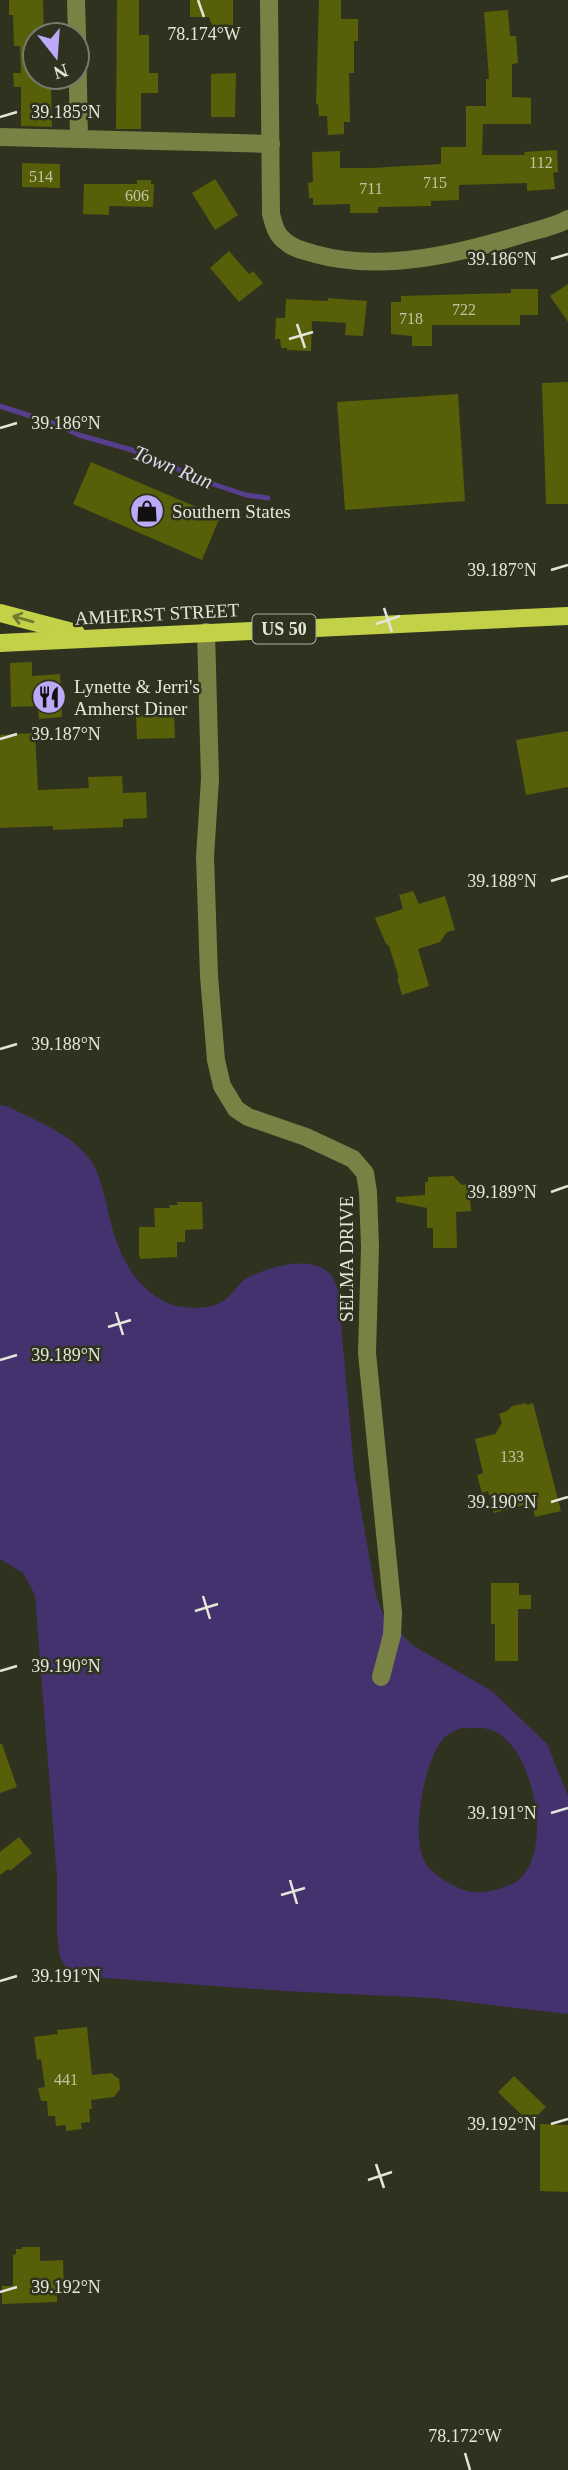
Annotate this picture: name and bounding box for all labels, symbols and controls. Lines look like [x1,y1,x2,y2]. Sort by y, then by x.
north arrow [21,21,91,91]
text: 78.174°W [167,24,241,44]
text: N [51,60,70,84]
text: 39.185°N [31,102,101,122]
house number: 112 [529,154,553,171]
house number: 514 [29,168,53,185]
house number: 715 [423,174,447,191]
house number: 711 [359,180,383,197]
house number: 606 [125,187,149,204]
text: 39.186°N [467,249,537,269]
house number: 722 [452,301,476,318]
house number: 718 [399,310,423,327]
text: 39.186°N [31,413,101,433]
water label: Town Run [130,440,216,494]
shop icon: Southern States [128,492,166,530]
place label: Southern States [172,501,291,522]
text: 39.187°N [467,560,537,580]
street label: AMHERST STREET [74,599,240,629]
one-way arrow [12,612,34,625]
road number: US 50 [252,614,316,644]
place label: Lynette & Jerri's Amherst Diner [74,676,200,719]
restaurant icon: Lynette & Jerri's Amherst Diner [30,678,68,716]
text: 39.187°N [31,724,101,744]
text: 39.188°N [467,871,537,891]
text: 39.188°N [31,1034,101,1054]
text: 39.189°N [467,1182,537,1202]
street label: SELMA DRIVE [336,1196,357,1322]
text: 39.189°N [31,1345,101,1365]
house number: 133 [500,1448,524,1465]
text: 39.190°N [467,1492,537,1512]
text: 39.190°N [31,1656,101,1676]
text: 39.191°N [467,1803,537,1823]
text: 39.191°N [31,1966,101,1986]
house number: 441 [54,2071,78,2088]
text: 39.192°N [467,2114,537,2134]
text: 39.192°N [31,2277,101,2297]
text: 78.172°W [428,2426,502,2446]

